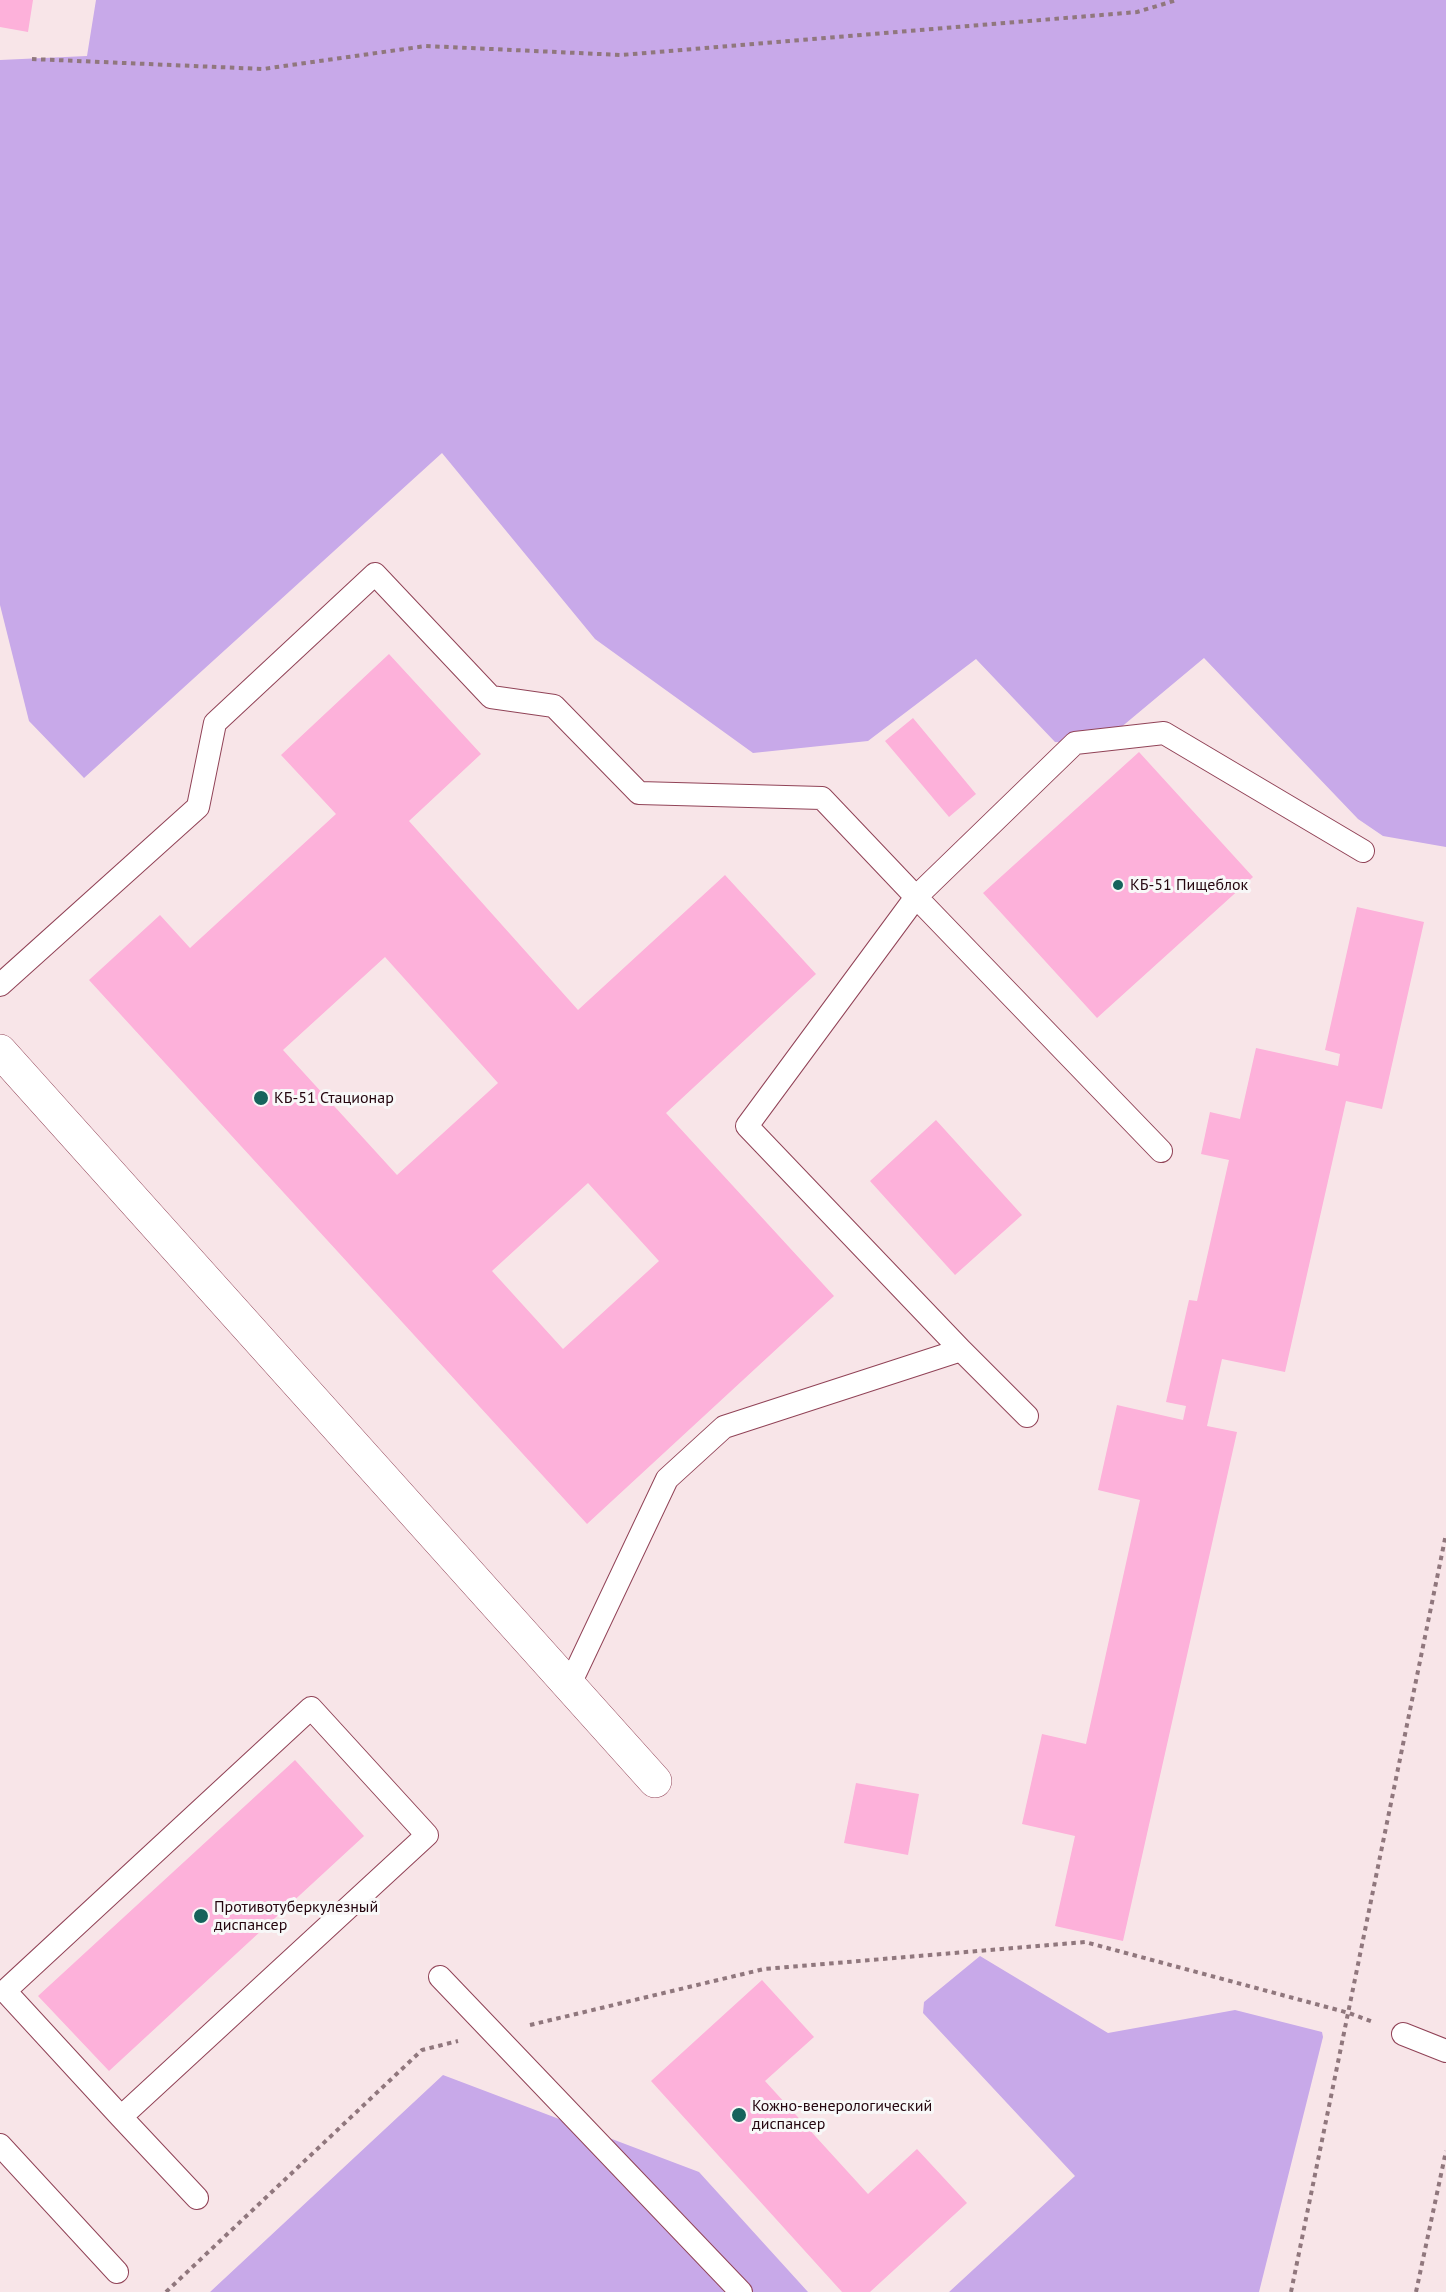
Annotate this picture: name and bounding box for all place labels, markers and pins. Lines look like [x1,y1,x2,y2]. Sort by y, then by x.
place label: КБ-51 Пищеблок [1130,875,1248,895]
marker: КБ-51 Пищеблок [1111,878,1125,892]
place label: КБ-51 Стационар [274,1088,394,1108]
marker: КБ-51 Стационар [252,1089,270,1107]
place label: Противотуберкулезный диспансер [214,1897,378,1935]
marker: Противотуберкулезный диспансер [192,1907,210,1925]
place label: Кожно-венерологический диспансер [752,2096,932,2134]
marker: Кожно-венерологический диспансер [730,2106,748,2124]

